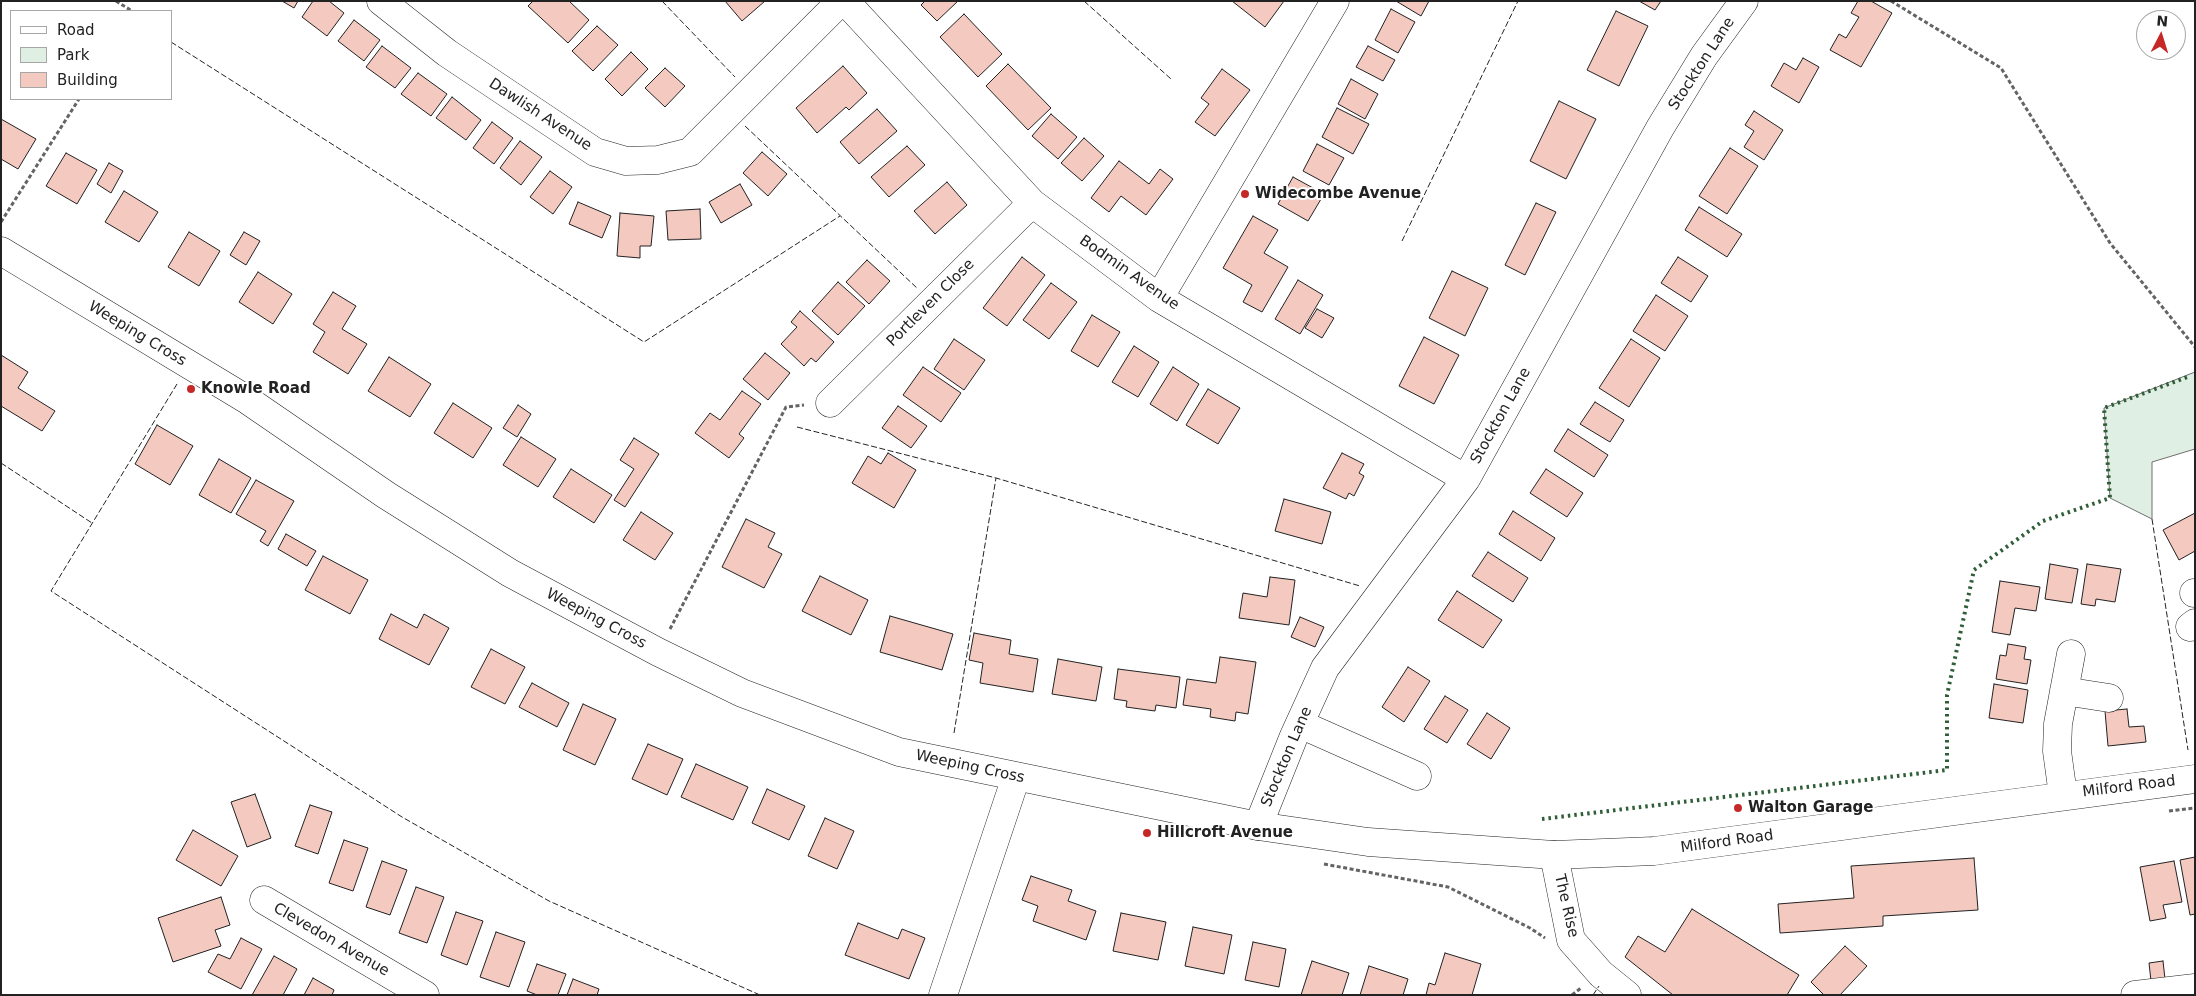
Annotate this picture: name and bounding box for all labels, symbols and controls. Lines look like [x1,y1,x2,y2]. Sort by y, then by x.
legend [10,10,172,100]
north arrow [2136,10,2186,60]
text: N [2156,13,2169,30]
street label: Stockton Lane [1665,14,1739,114]
text: Road [57,21,95,39]
text: Park [57,46,89,64]
text: Building [57,71,118,89]
street label: Dawlish Avenue [485,75,595,155]
place label: Widecombe Avenue [1255,185,1421,203]
marker: Widecombe Avenue [1239,188,1251,200]
street label: Bodmin Avenue [1076,232,1182,314]
street label: Portleven Close [883,255,979,351]
street label: Weeping Cross [85,298,189,370]
street label: Stockton Lane [1467,365,1535,467]
place label: Knowle Road [201,380,311,398]
marker: Knowle Road [185,383,197,395]
street label: Weeping Cross [543,585,649,653]
street label: Stockton Lane [1258,704,1316,810]
street label: Weeping Cross [914,747,1026,787]
street label: Milford Road [2081,772,2177,802]
place label: Walton Garage [1748,799,1874,817]
marker: Walton Garage [1732,802,1744,814]
place label: Hillcroft Avenue [1157,824,1293,842]
marker: Hillcroft Avenue [1141,827,1153,839]
street label: Milford Road [1679,827,1775,857]
street label: The Rise [1550,873,1582,939]
street label: Clevedon Avenue [270,900,392,980]

